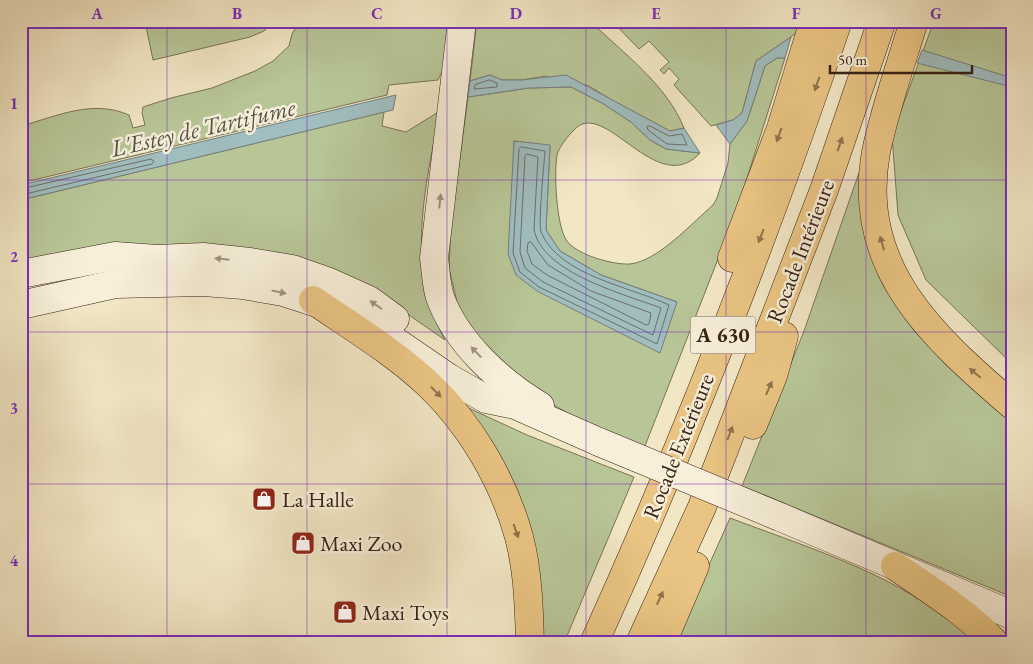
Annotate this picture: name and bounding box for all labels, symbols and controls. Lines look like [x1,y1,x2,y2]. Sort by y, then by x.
text: A [90,3,103,24]
text: B [232,3,242,24]
text: C [371,3,383,24]
text: D [510,3,522,24]
text: E [651,3,661,24]
text: F [792,3,801,24]
text: G [930,3,942,24]
scale bar [830,42,973,74]
text: 50 m [838,50,867,69]
one-way arrow [813,77,821,92]
water label: L'Estey de Tartifume [107,91,299,164]
text: 1 [10,93,18,114]
one-way arrow [775,127,782,142]
one-way arrow [836,136,844,151]
street label: Rocade Intérieure [760,175,841,327]
one-way arrow [436,193,444,209]
one-way arrow [757,229,764,244]
one-way arrow [877,236,885,251]
text: 2 [10,246,19,267]
one-way arrow [214,255,230,263]
one-way arrow [272,288,288,296]
one-way arrow [369,300,383,310]
road number: A 630 [690,316,756,354]
one-way arrow [470,346,482,358]
one-way arrow [968,368,981,379]
street label: Rocade Extérieure [636,369,721,523]
one-way arrow [765,381,773,395]
one-way arrow [430,386,442,398]
text: 3 [10,398,18,419]
one-way arrow [727,426,735,440]
place label: La Halle [282,485,354,514]
shop icon: La Halle [251,486,277,512]
one-way arrow [513,524,521,539]
place label: Maxi Zoo [320,529,403,558]
shop icon: Maxi Zoo [290,530,316,556]
text: 4 [10,550,19,571]
one-way arrow [656,591,664,606]
place label: Maxi Toys [362,598,449,627]
shop icon: Maxi Toys [332,599,358,625]

